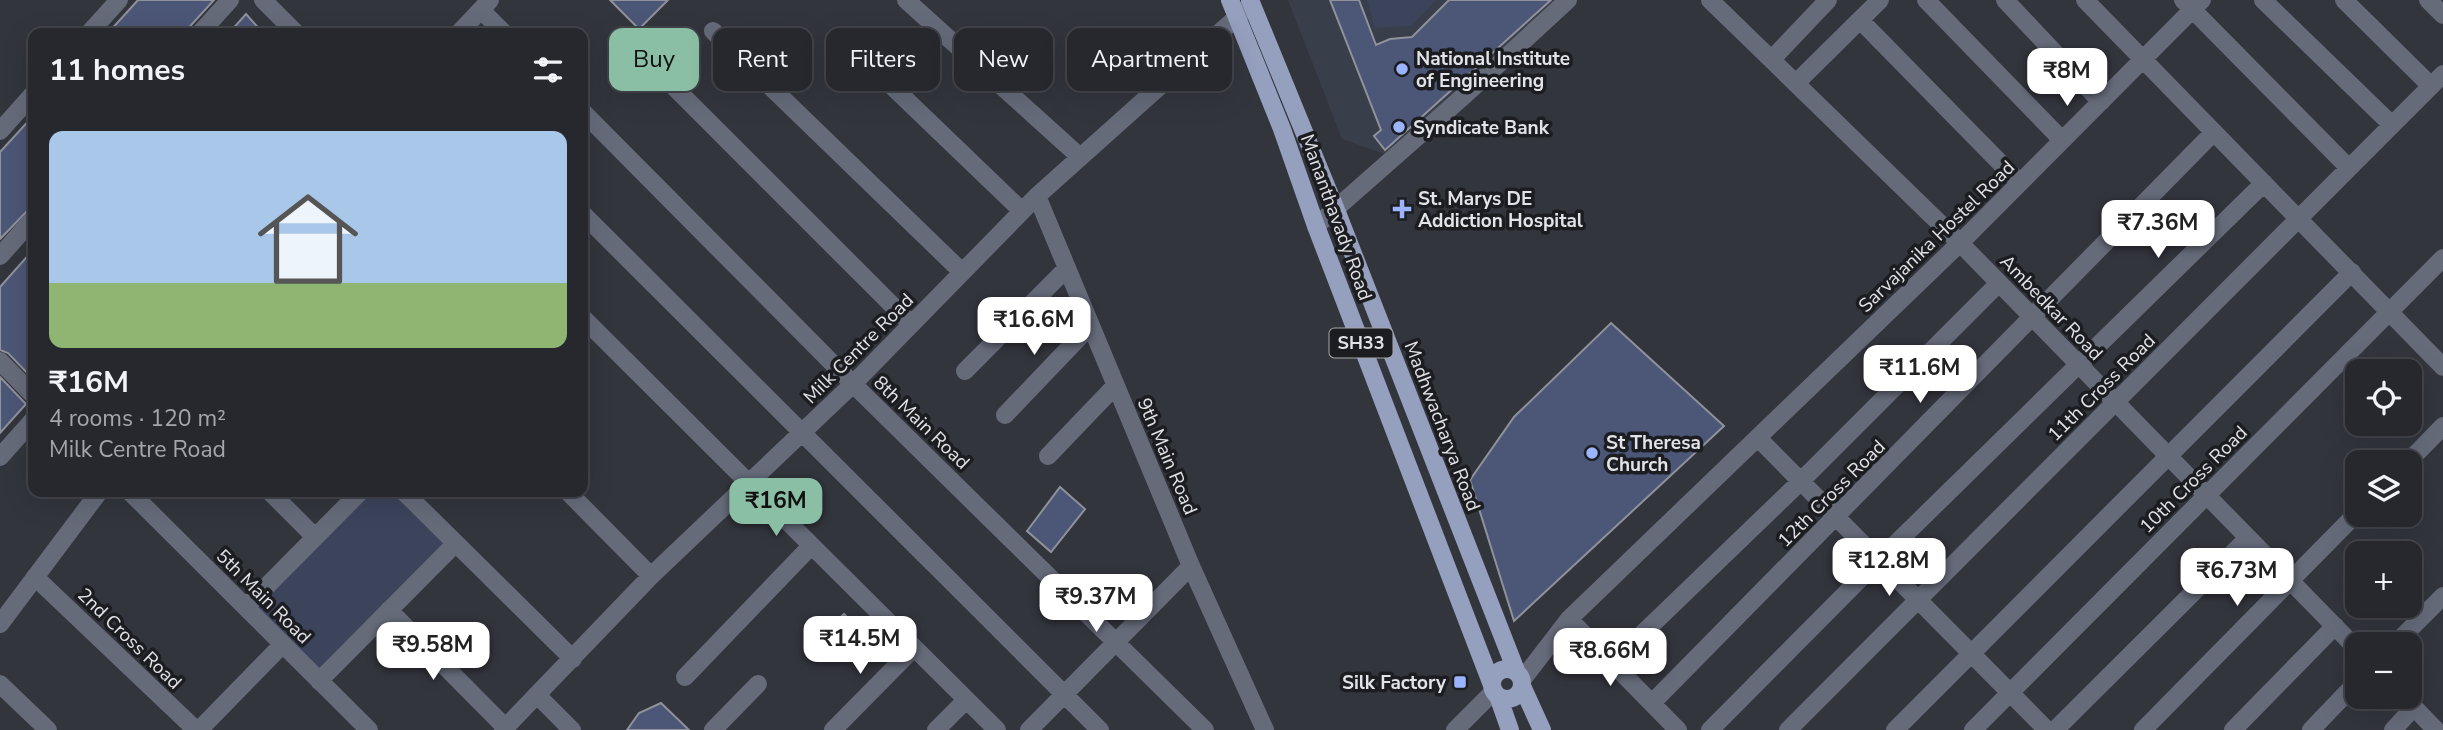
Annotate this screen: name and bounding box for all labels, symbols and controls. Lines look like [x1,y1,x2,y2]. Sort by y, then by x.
chip: Buy [609,28,699,91]
chip: Rent [713,28,812,91]
chip: Filters [826,28,940,91]
chip: New [954,28,1053,91]
chip: Apartment [1067,28,1232,91]
place label: National Institute of Engineering [1416,46,1570,94]
pin: ₹8M [2033,48,2101,108]
text: 11 homes [49,50,185,91]
icon: filters [529,51,567,89]
text: ₹8M [2043,55,2091,86]
marker: National Institute of Engineering [1394,61,1410,77]
place label: Syndicate Bank [1413,115,1550,141]
marker: Syndicate Bank [1391,119,1407,135]
street label: Mananthavady Road [1294,131,1378,304]
street label: Sarvajanika Hostel Road [1853,155,2021,318]
icon: home [245,176,371,302]
place label: St. Marys DE Addiction Hospital [1418,186,1583,234]
marker: St. Marys DE Addiction Hospital [1392,199,1412,219]
pin: ₹7.36M [2101,201,2215,260]
text: ₹7.36M [2118,207,2198,238]
street label: Ambedkar Road [1994,249,2108,366]
street label: Milk Centre Road [798,288,920,410]
pin: ₹16.6M [977,298,1091,357]
text: ₹16.6M [994,304,1074,335]
road number: SH33 [1330,328,1392,358]
street label: 11th Cross Road [2042,328,2161,447]
street label: Madhwacharya Road [1398,338,1486,515]
pin: ₹11.6M [1863,346,1977,405]
text: ₹11.6M [1880,352,1960,383]
map controls [2345,359,2422,709]
button: locate [2345,359,2422,436]
text: ₹16M [49,362,129,403]
street label: 8th Main Road [868,370,975,475]
street label: 9th Main Road [1131,394,1203,519]
text: 4 rooms · 120 m² [49,403,226,434]
street label: 10th Cross Road [2134,420,2253,539]
place label: St Theresa Church [1606,430,1701,478]
text: Milk Centre Road [49,434,226,465]
street label: 12th Cross Road [1772,434,1891,553]
marker: St Theresa Church [1584,445,1600,461]
button: layers [2345,450,2422,527]
pin: ₹16M [735,478,817,538]
text: ₹16M [745,485,807,516]
pin: ₹12.8M [1832,538,1946,598]
button: + [2345,541,2422,618]
street label: 5th Main Road [210,544,316,650]
text: ₹12.8M [1849,545,1929,576]
pin: ₹6.73M [2180,548,2294,608]
text: ₹6.73M [2197,555,2277,586]
pin: ₹9.37M [1039,574,1153,634]
text: ₹9.37M [1056,581,1136,612]
street label: 2nd Cross Road [72,582,187,695]
pin: ₹14.5M [803,616,917,676]
pin: ₹9.58M [376,622,490,682]
text: ₹14.5M [820,623,900,654]
pin: ₹8.66M [1553,628,1667,688]
text: ₹9.58M [393,629,473,660]
button: − [2345,632,2422,709]
text: ₹8.66M [1570,635,1650,666]
place label: Silk Factory [1342,670,1447,696]
marker: Silk Factory [1452,674,1468,690]

